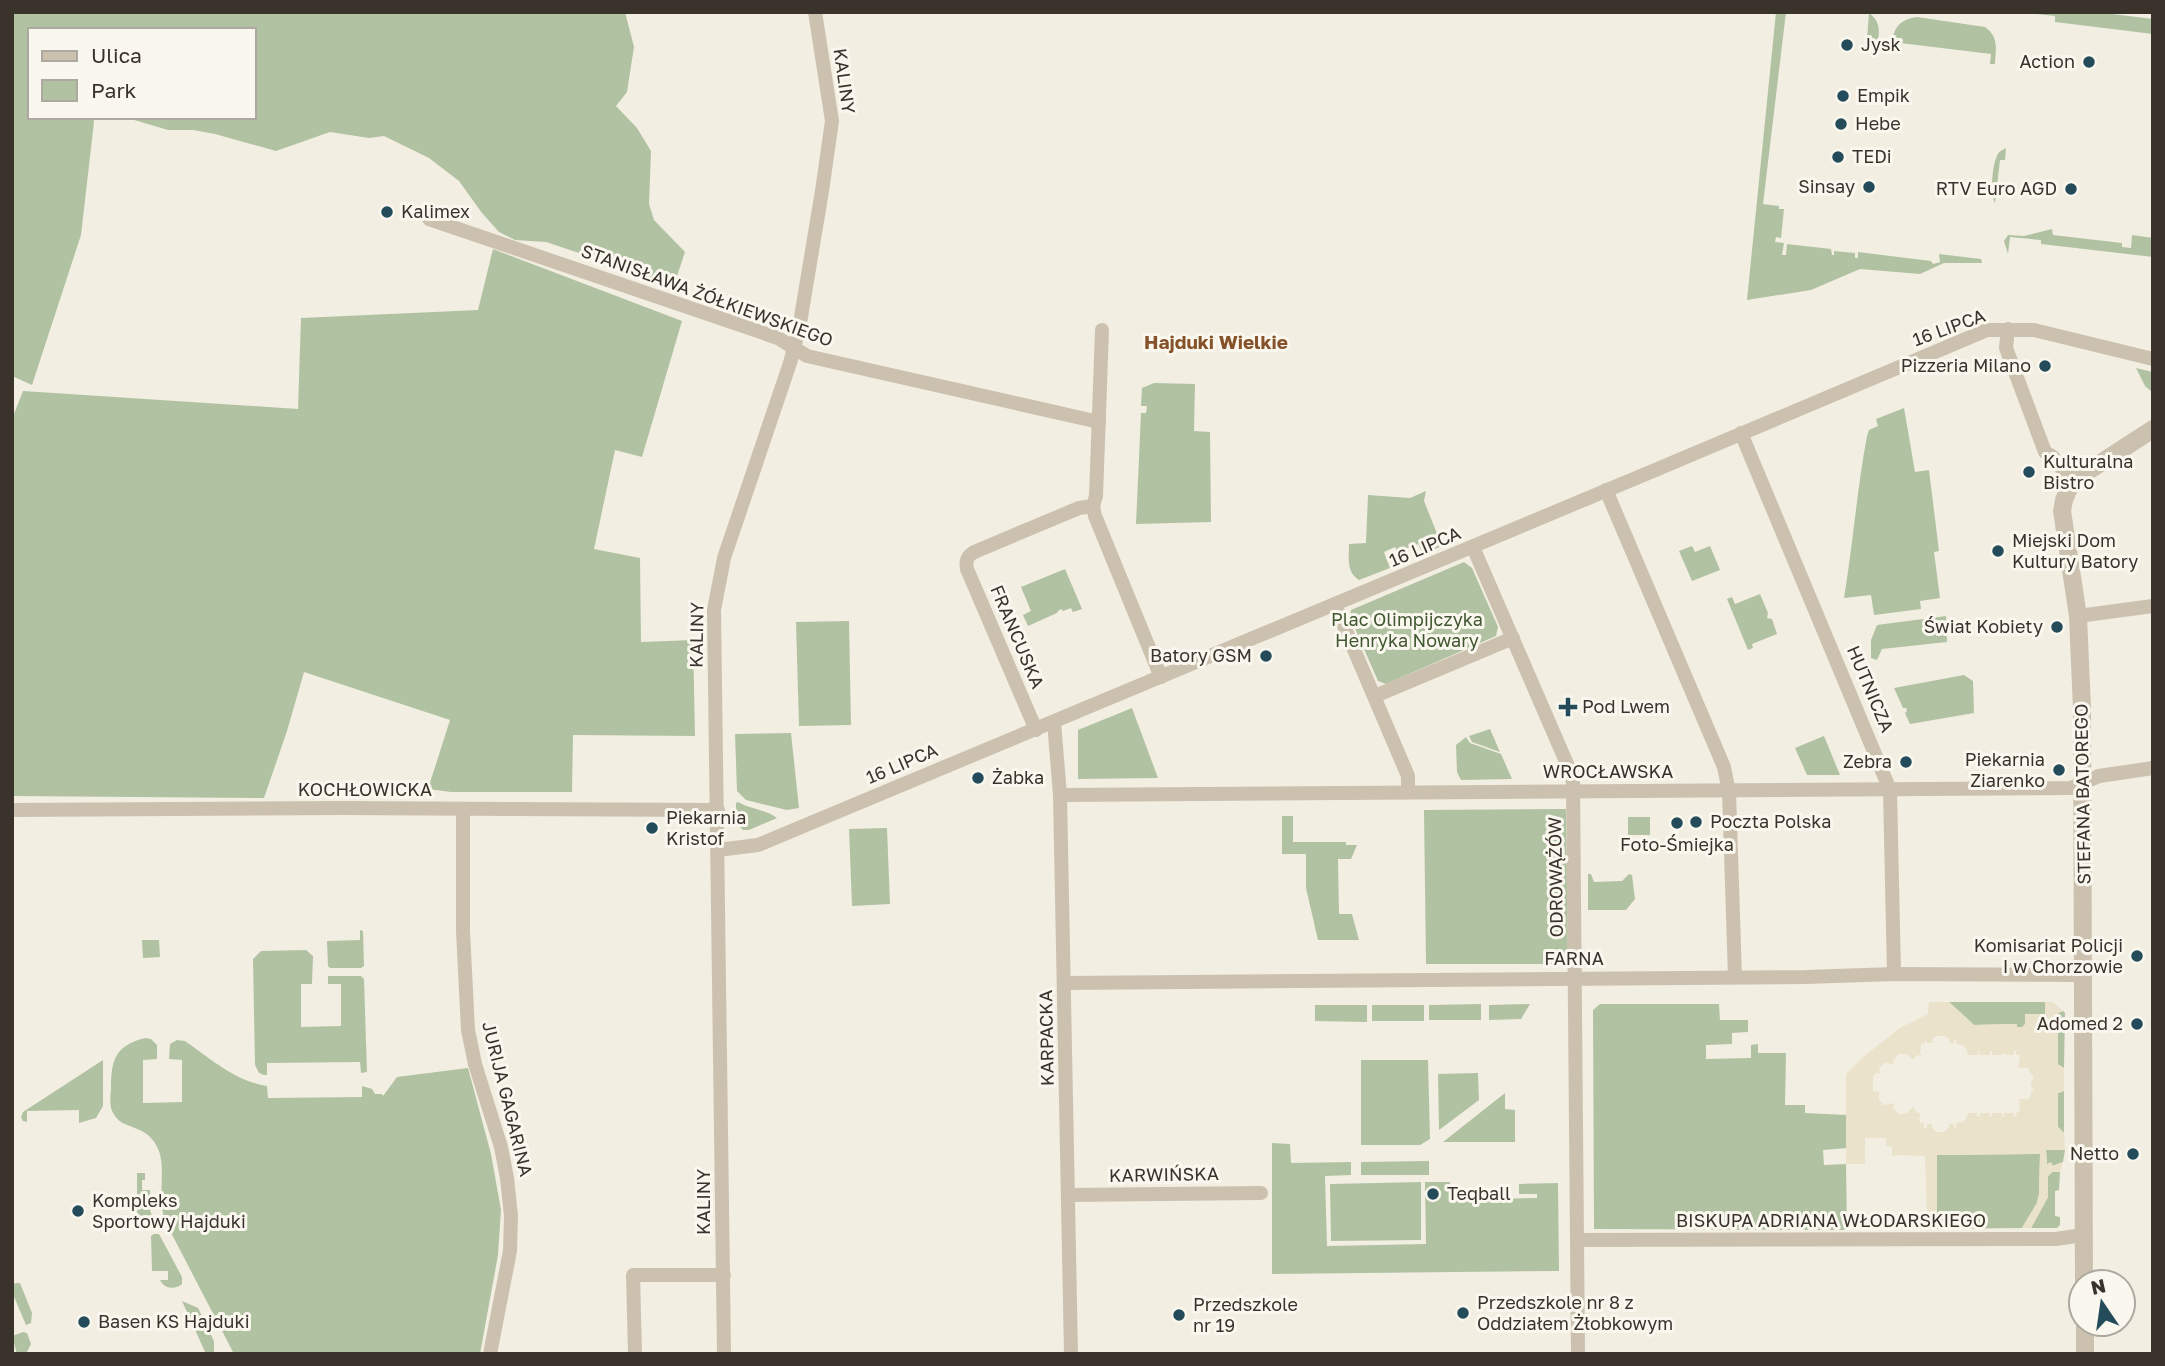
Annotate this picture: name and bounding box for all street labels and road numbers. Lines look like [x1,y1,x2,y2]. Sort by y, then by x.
street label: KALINY [830,47,861,116]
street label: STANISŁAWA ŻÓŁKIEWSKIEGO [578,239,836,351]
street label: 16 LIPCA [1909,304,1988,350]
street label: 16 LIPCA [1385,521,1464,571]
street label: FRANCUSKA [986,581,1050,692]
street label: KALINY [684,601,708,668]
street label: HUTNICZA [1843,642,1899,735]
street label: STEFANA BATOREGO [2069,703,2095,885]
street label: 16 LIPCA [862,738,941,788]
street label: WROCŁAWSKA [1543,760,1673,782]
street label: KOCHŁOWICKA [298,778,432,800]
street label: ODROWĄŻÓW [1543,817,1567,938]
street label: FARNA [1544,947,1604,969]
street label: KARPACKA [1034,990,1058,1086]
street label: JURIJA GAGARINA [478,1019,538,1179]
street label: KARWIŃSKA [1109,1162,1219,1186]
street label: KALINY [692,1169,714,1235]
street label: BISKUPA ADRIANA WŁODARSKIEGO [1676,1209,1986,1231]

